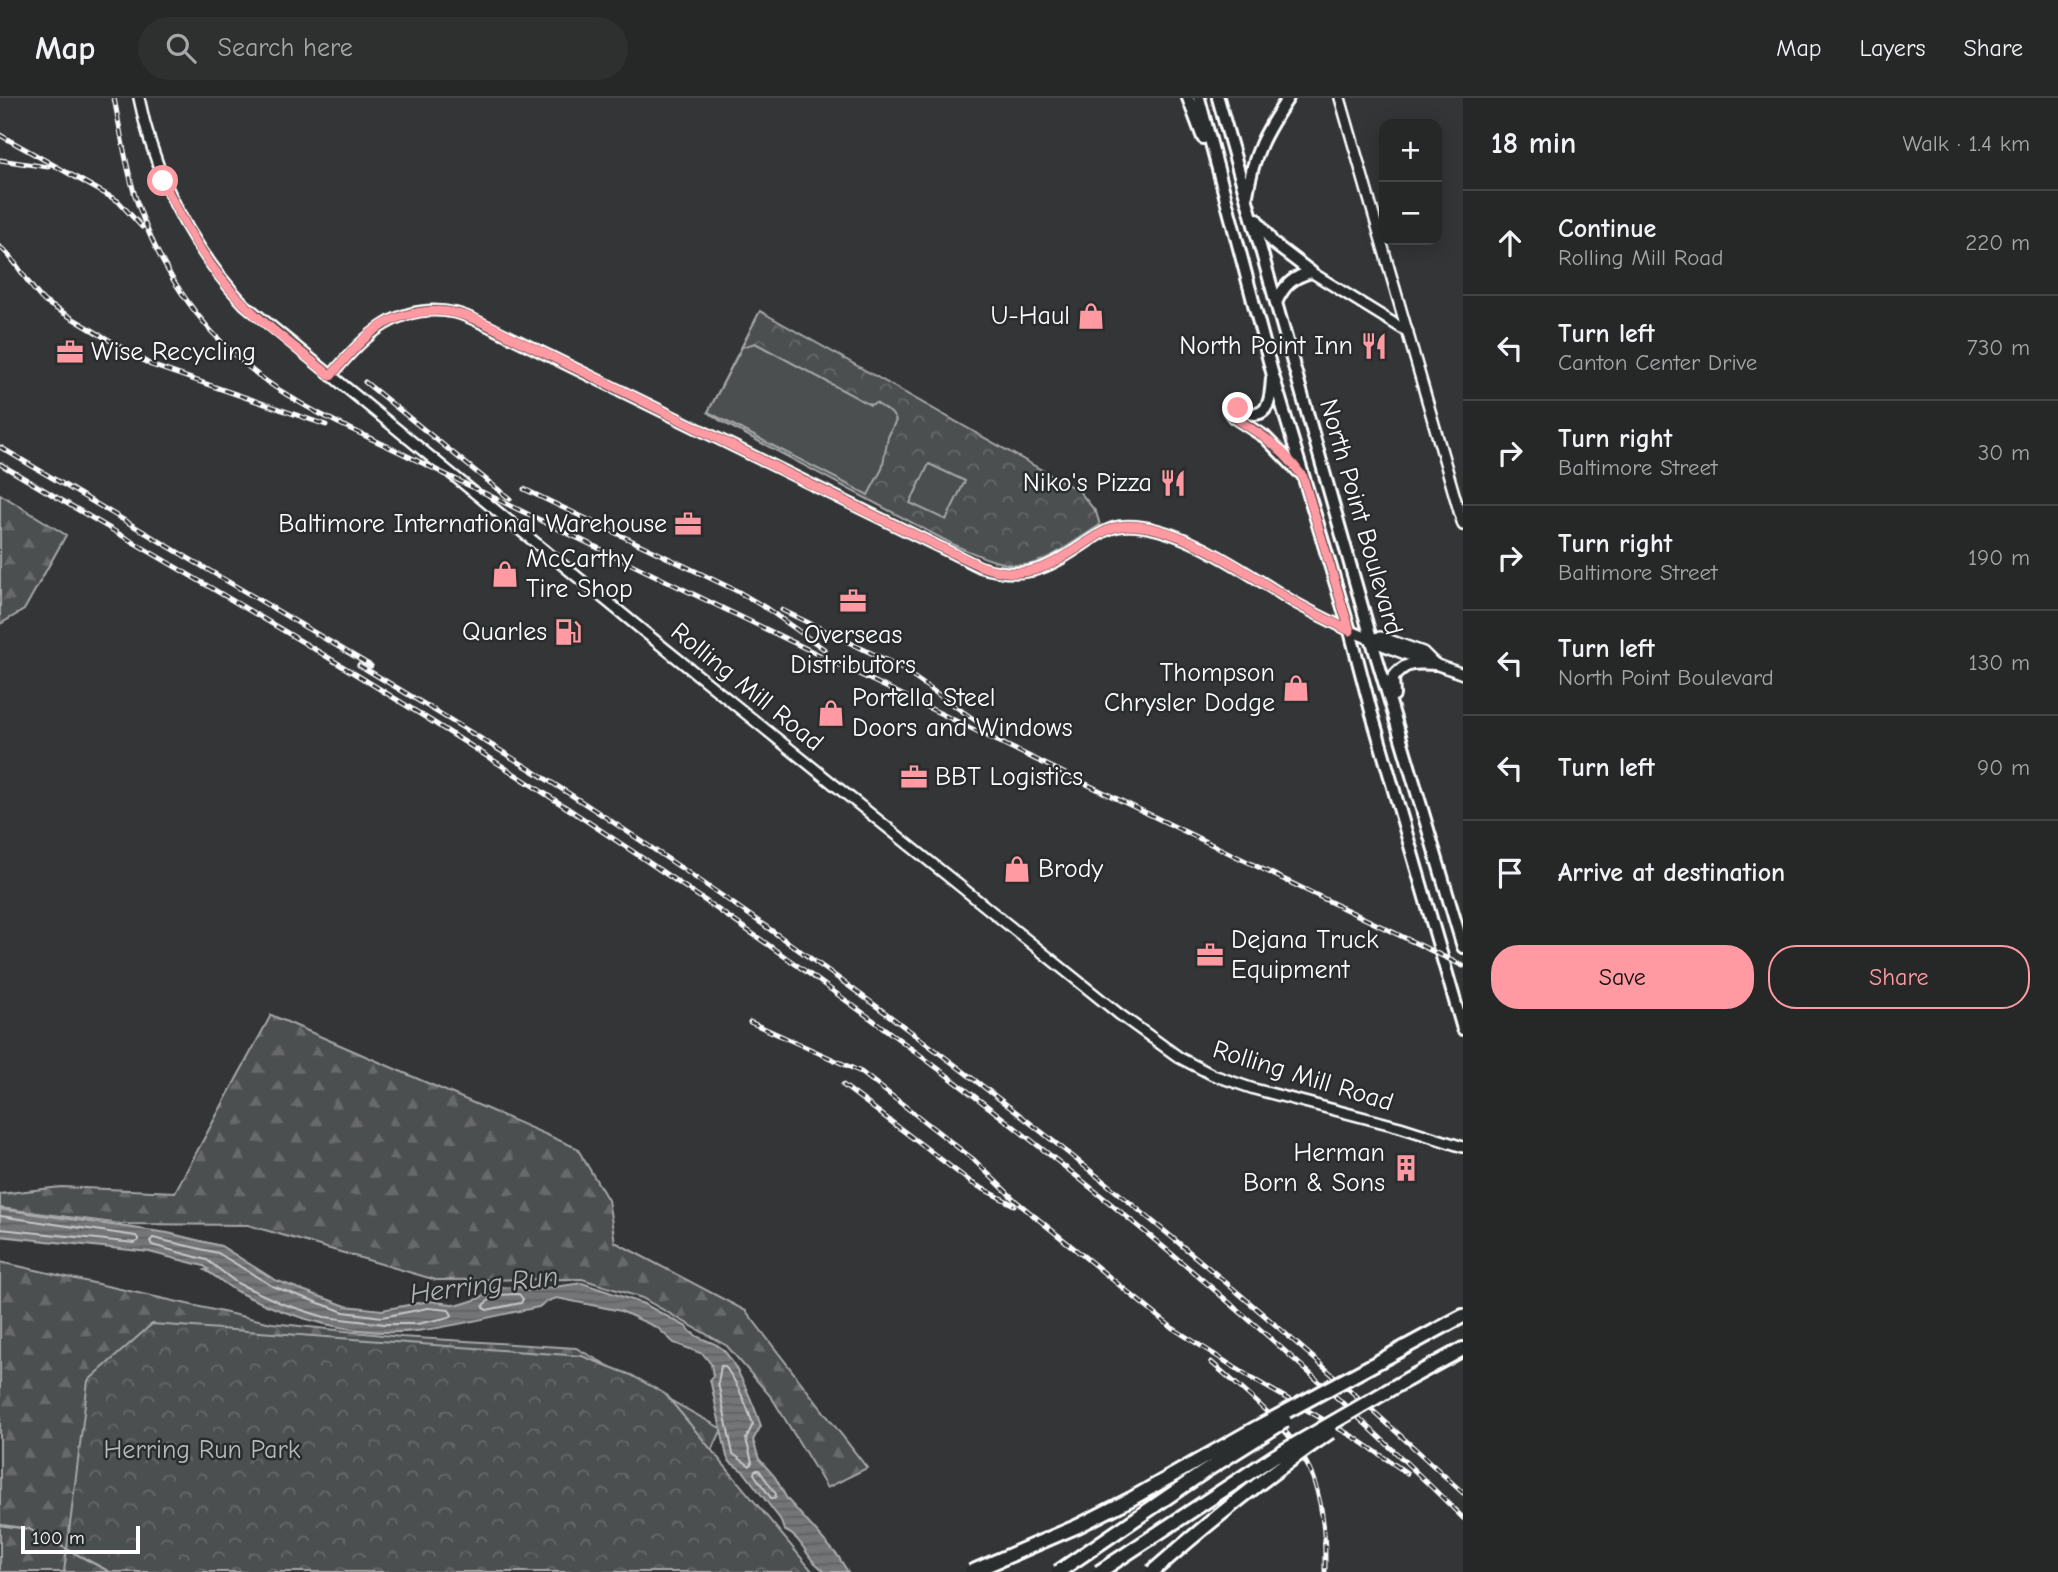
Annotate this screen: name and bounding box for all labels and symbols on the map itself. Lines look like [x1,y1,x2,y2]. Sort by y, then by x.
route start [147,165,178,196]
place label: U-Haul [990,301,1070,331]
shop icon: U-Haul [1076,301,1106,331]
place label: North Point Inn [1179,331,1353,361]
restaurant icon: North Point Inn [1359,331,1389,361]
office icon: Wise Recycling [55,337,85,367]
place label: Wise Recycling [91,337,256,367]
route end [1222,392,1253,423]
street label: North Point Boulevard [1313,396,1409,638]
place label: Niko's Pizza [1023,468,1152,498]
restaurant icon: Niko's Pizza [1158,468,1188,498]
place label: Baltimore International Warehouse [278,509,667,539]
office icon: Baltimore International Warehouse [673,509,703,539]
place label: McCarthy Tire Shop [526,544,633,604]
shop icon: McCarthy Tire Shop [490,559,520,589]
office icon: Overseas Distributors [838,586,868,616]
place label: Quarles [462,617,547,647]
fuel station icon: Quarles [553,617,583,647]
street label: Rolling Mill Road [665,617,829,757]
place label: Overseas Distributors [790,620,916,680]
place label: Thompson Chrysler Dodge [1104,658,1275,718]
shop icon: Thompson Chrysler Dodge [1281,673,1311,703]
place label: Portella Steel Doors and Windows [852,683,1072,743]
shop icon: Portella Steel Doors and Windows [816,698,846,728]
office icon: BBT Logistics [899,762,929,792]
place label: BBT Logistics [935,762,1083,792]
shop icon: Brody [1002,854,1032,884]
place label: Brody [1038,854,1104,884]
place label: Dejana Truck Equipment [1231,925,1379,985]
office icon: Dejana Truck Equipment [1195,940,1225,970]
street label: Rolling Mill Road [1209,1034,1397,1118]
place label: Herman Born & Sons [1243,1138,1385,1198]
building icon: Herman Born & Sons [1391,1153,1421,1183]
water label: Herring Run [408,1260,560,1310]
park label: Herring Run Park [104,1435,301,1465]
scale bar [21,1523,140,1555]

